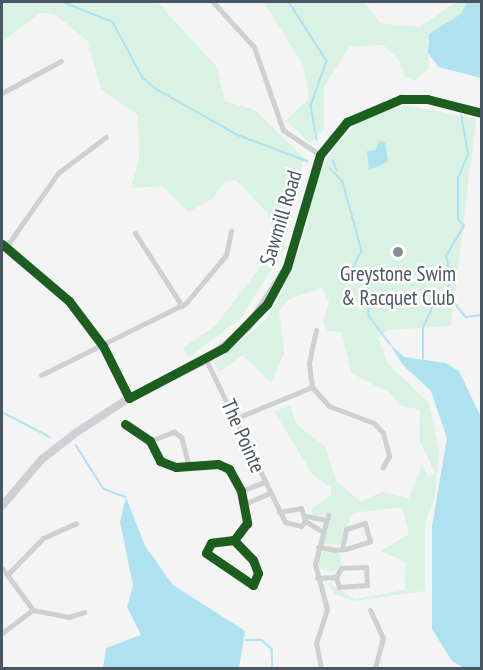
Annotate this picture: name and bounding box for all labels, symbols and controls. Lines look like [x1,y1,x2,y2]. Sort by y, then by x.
street label: Sawmill Road [255,167,307,269]
marker: Greystone Swim & Racquet Club [391,245,405,259]
place label: Greystone Swim & Racquet Club [340,261,456,311]
street label: The Pointe [216,395,270,477]

